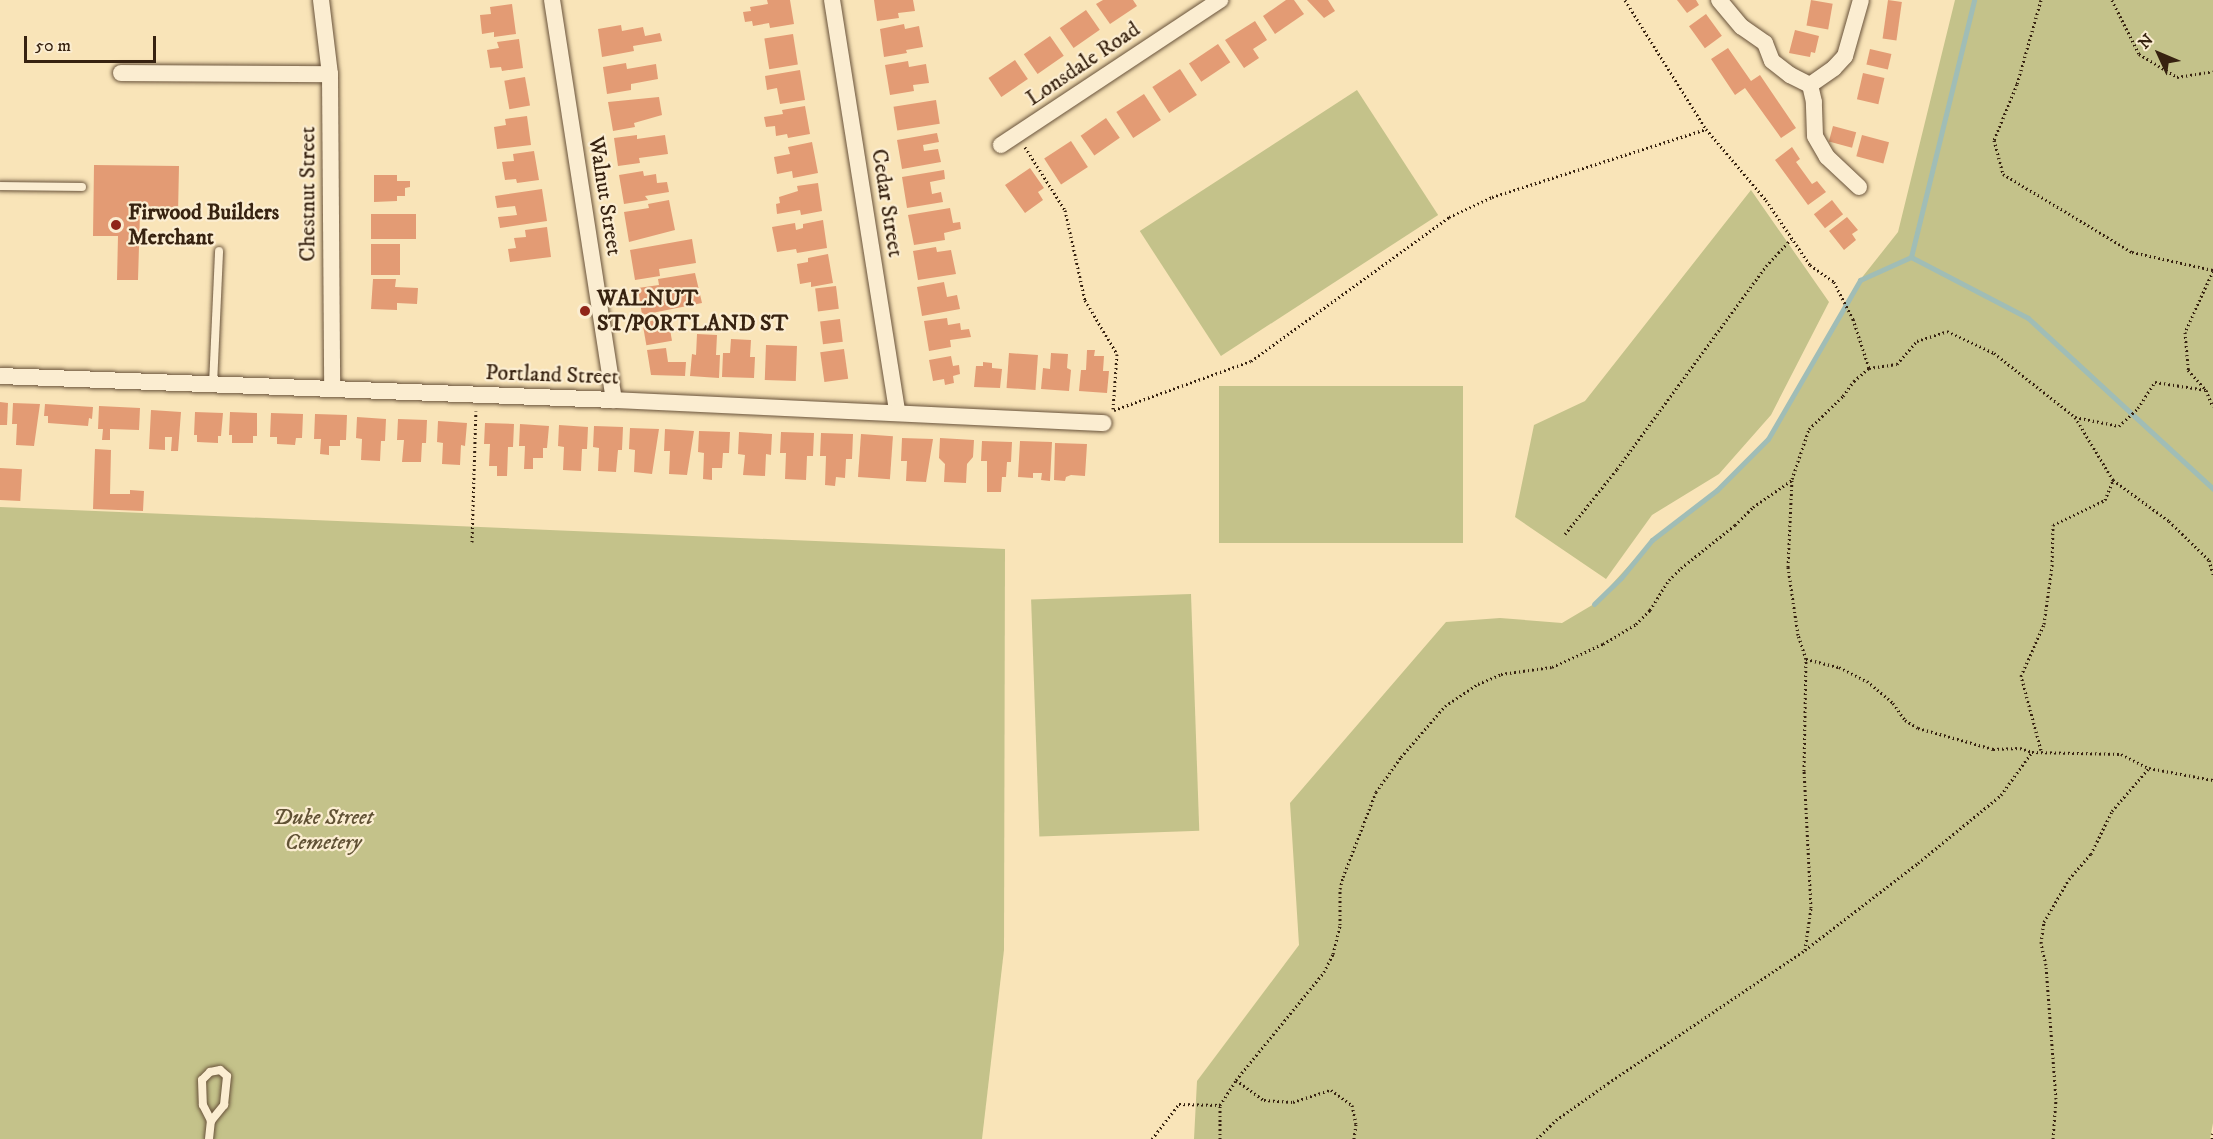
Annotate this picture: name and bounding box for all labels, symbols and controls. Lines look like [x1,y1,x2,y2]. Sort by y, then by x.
street label: Lonsdale Road [1021,16,1145,112]
scale bar [27,24,159,62]
north arrow [2129,24,2189,84]
text: N [2134,30,2158,53]
text: 50 m [35,35,71,57]
street label: Chestnut Street [295,126,321,262]
street label: Walnut Street [583,134,627,258]
street label: Cedar Street [865,147,909,259]
place label: Firwood Builders Merchant [128,199,279,250]
marker: Firwood Builders Merchant [109,218,123,232]
place label: WALNUT ST/PORTLAND ST [597,285,788,336]
marker: WALNUT ST/PORTLAND ST [578,304,592,318]
street label: Portland Street [485,359,619,391]
park label: Duke Street Cemetery [273,804,373,855]

